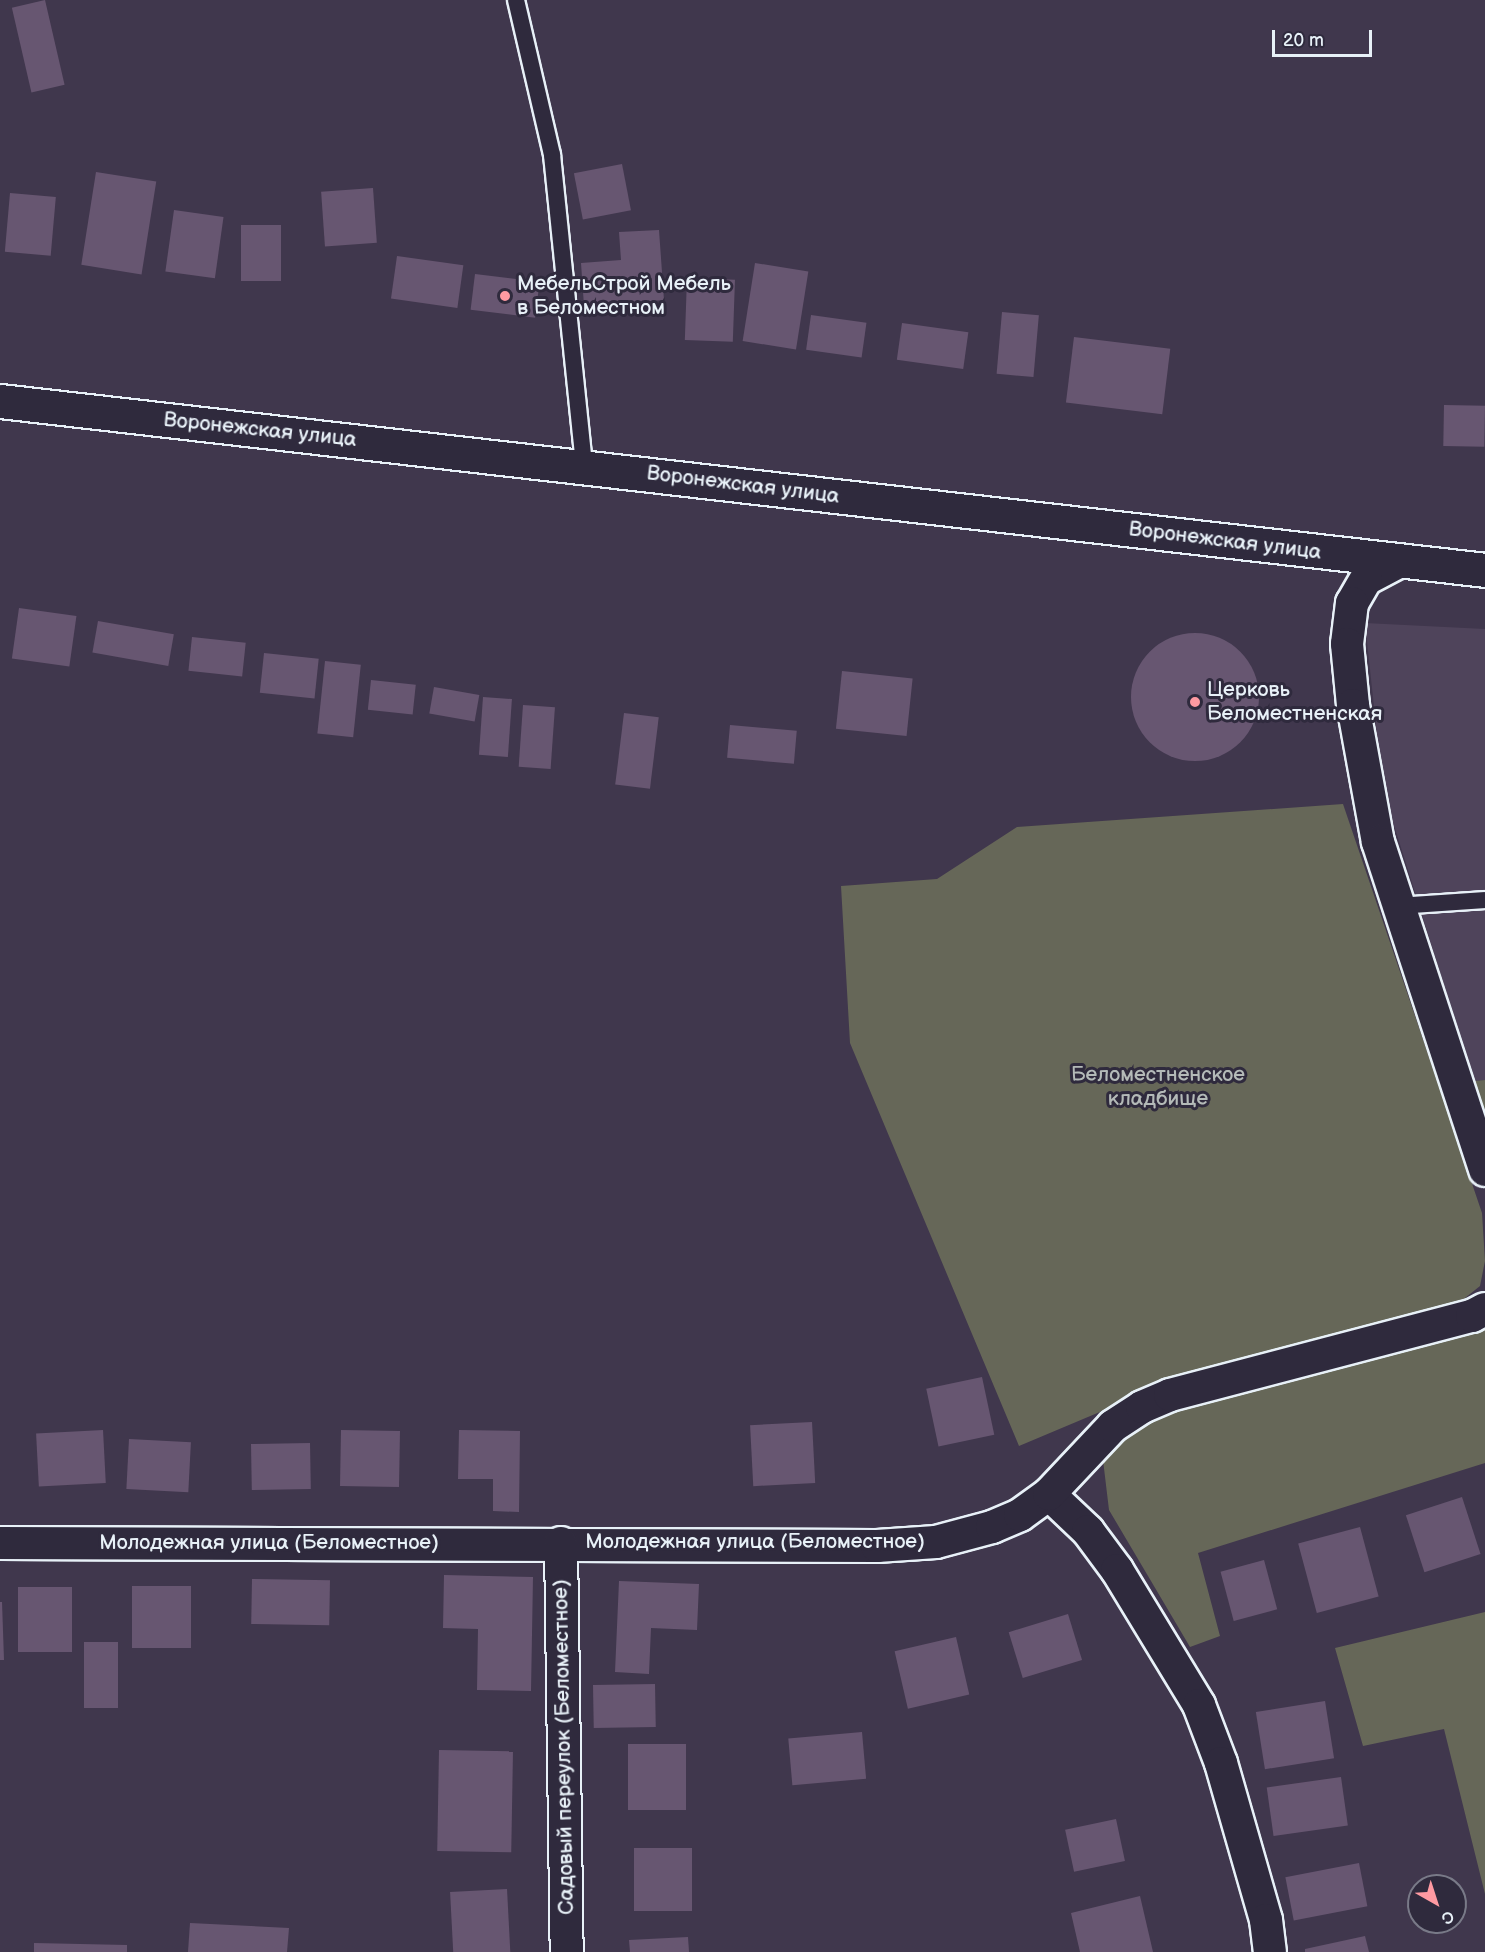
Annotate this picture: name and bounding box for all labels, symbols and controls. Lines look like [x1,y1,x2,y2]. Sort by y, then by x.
scale bar [1275,18,1376,56]
text: 20 m [1283,30,1324,51]
place label: МебельСтрой Мебель в Беломестном [517,271,731,321]
marker: МебельСтрой Мебель в Беломестном [498,289,512,303]
street label: Воронежская улица [162,407,358,453]
street label: Воронежская улица [645,461,841,509]
street label: Воронежская улица [1127,517,1323,565]
place label: Церковь Беломестненская [1207,677,1382,727]
marker: Церковь Беломестненская [1188,695,1202,709]
park label: Беломестненское кладбище [1071,1062,1245,1112]
street label: Молодежная улица (Беломестное) [585,1529,925,1555]
street label: Молодежная улица (Беломестное) [99,1530,439,1556]
street label: Садовый переулок (Беломестное) [548,1579,580,1915]
north arrow [1407,1874,1467,1934]
text: С [1437,1906,1458,1928]

